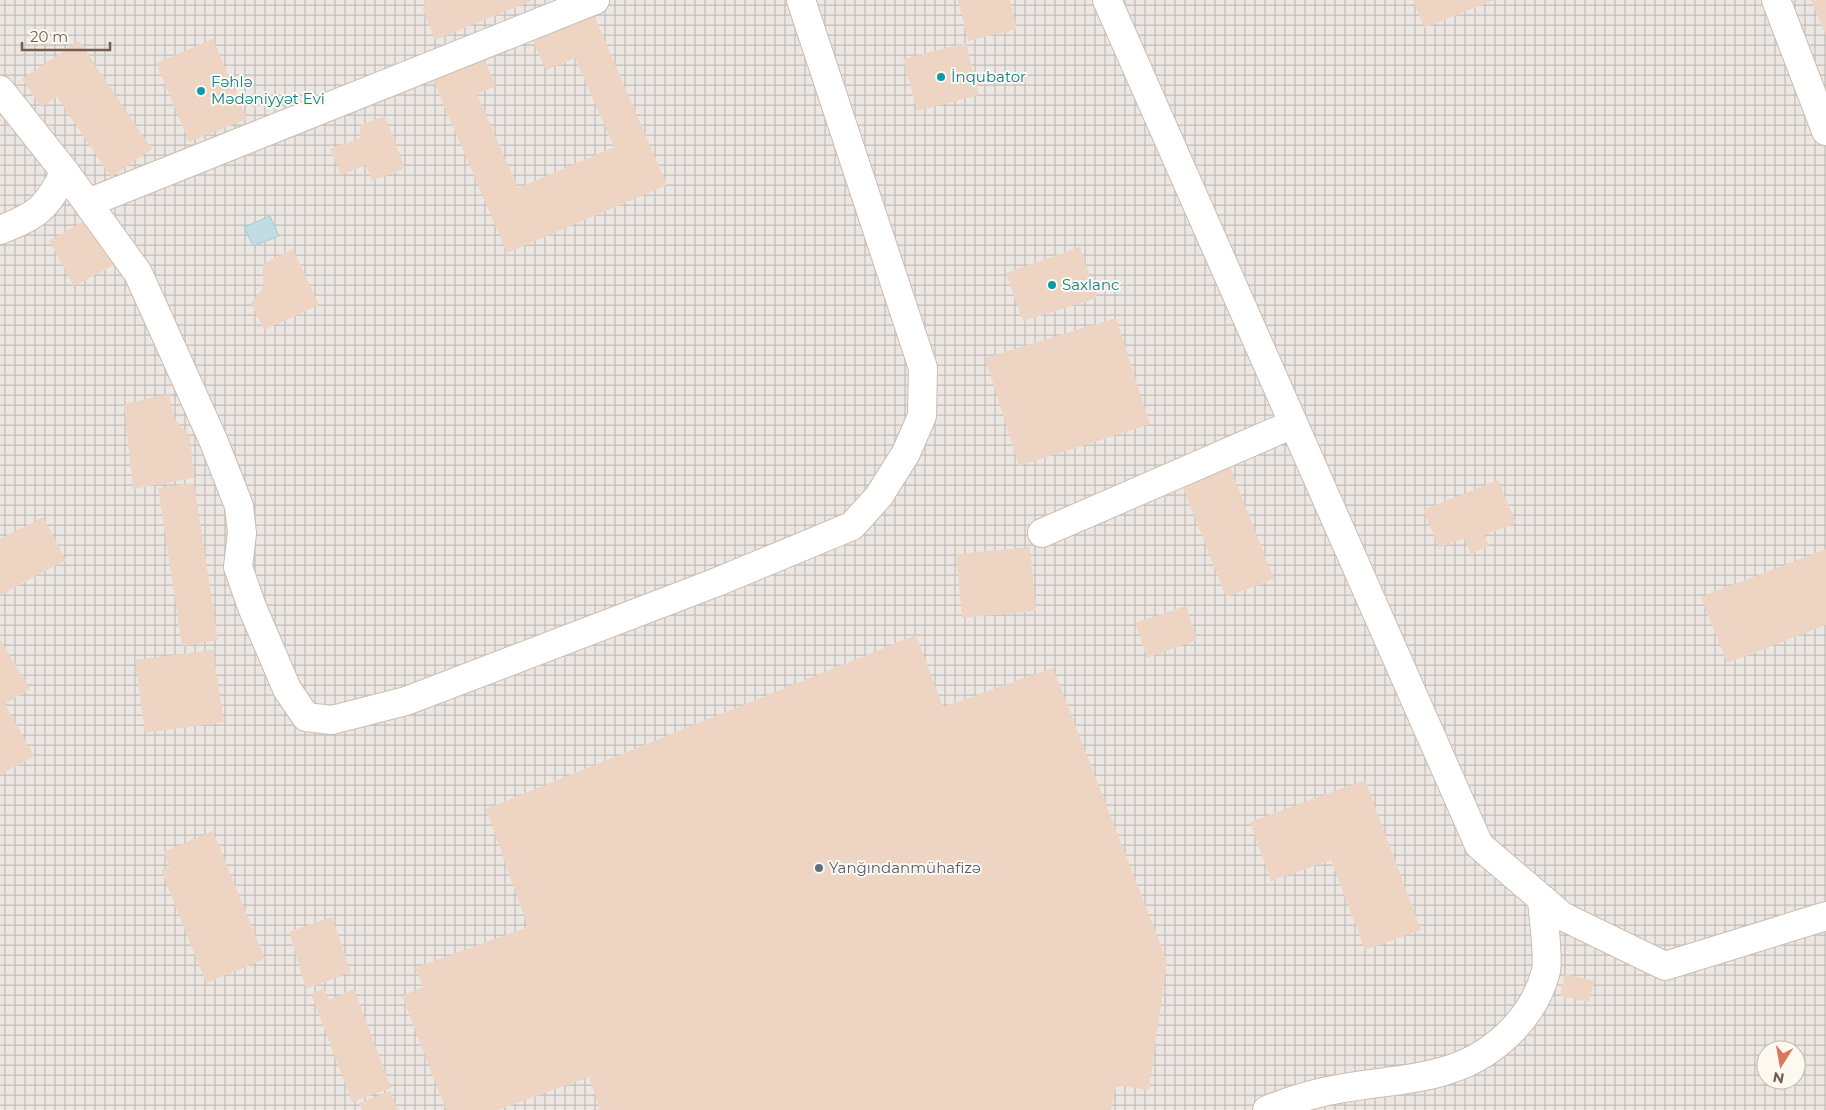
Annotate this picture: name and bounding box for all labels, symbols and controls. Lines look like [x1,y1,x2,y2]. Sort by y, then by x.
scale bar [22,20,110,52]
text: 20 m [30,27,68,46]
place label: İnqubator [951,67,1026,86]
marker: İnqubator [935,71,947,83]
place label: Fəhlə Mədəniyyət Evi [211,72,325,108]
marker: Fəhlə Mədəniyyət Evi [195,85,207,97]
place label: Saxlanc [1062,275,1120,294]
marker: Saxlanc [1046,279,1058,291]
place label: Yanğındanmühafizə [829,858,981,877]
marker: Yanğındanmühafizə [813,862,825,874]
north arrow [1756,1040,1806,1090]
text: N [1771,1068,1786,1088]

